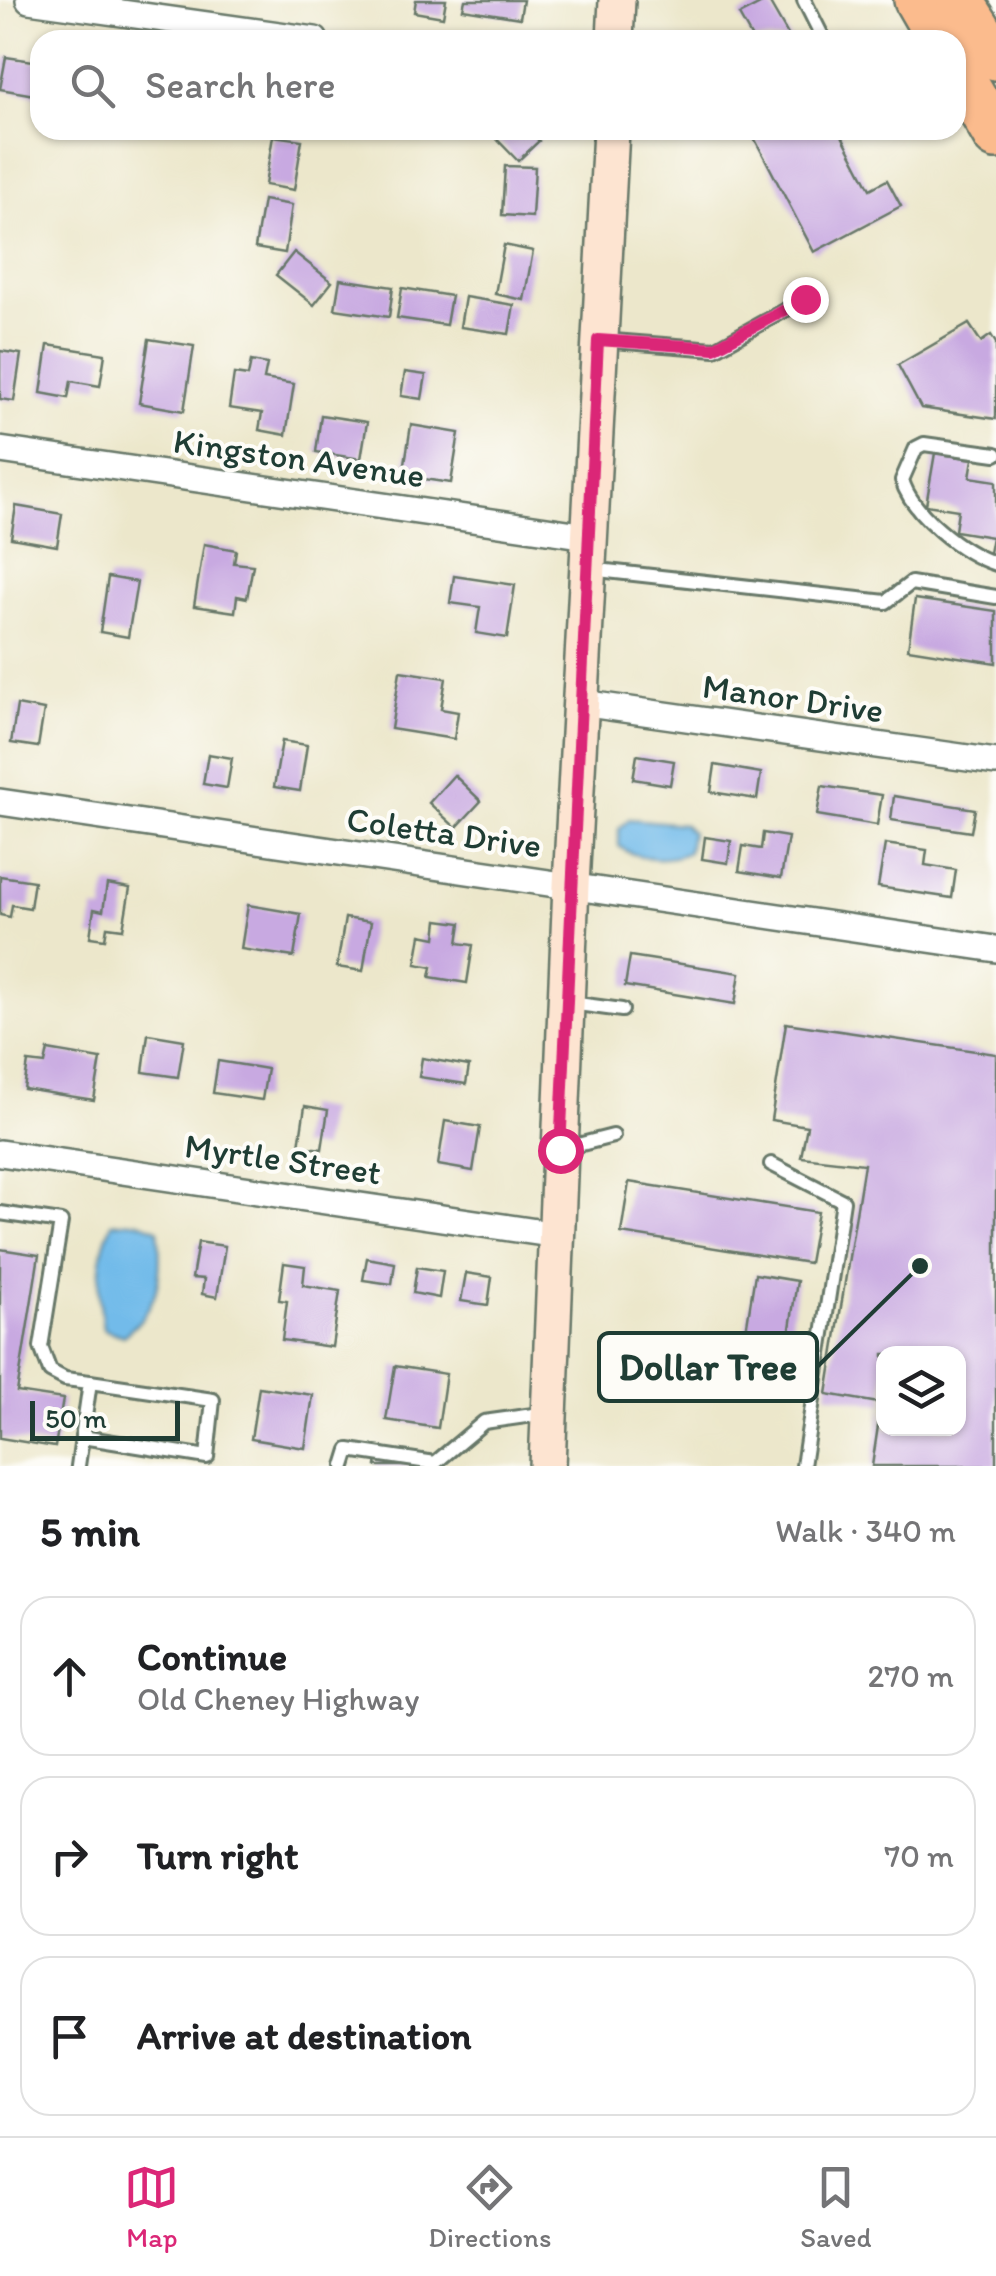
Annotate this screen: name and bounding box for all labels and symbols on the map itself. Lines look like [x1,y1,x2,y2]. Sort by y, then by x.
route end [783,277,829,323]
street label: Kingston Avenue [171,420,427,496]
street label: Manor Drive [700,665,886,731]
street label: Coletta Drive [344,798,544,866]
street label: Myrtle Street [182,1124,384,1194]
route start [538,1128,584,1174]
callout: Dollar Tree [599,1333,817,1401]
text: Dollar Tree [619,1344,797,1390]
scale bar [30,1396,180,1440]

